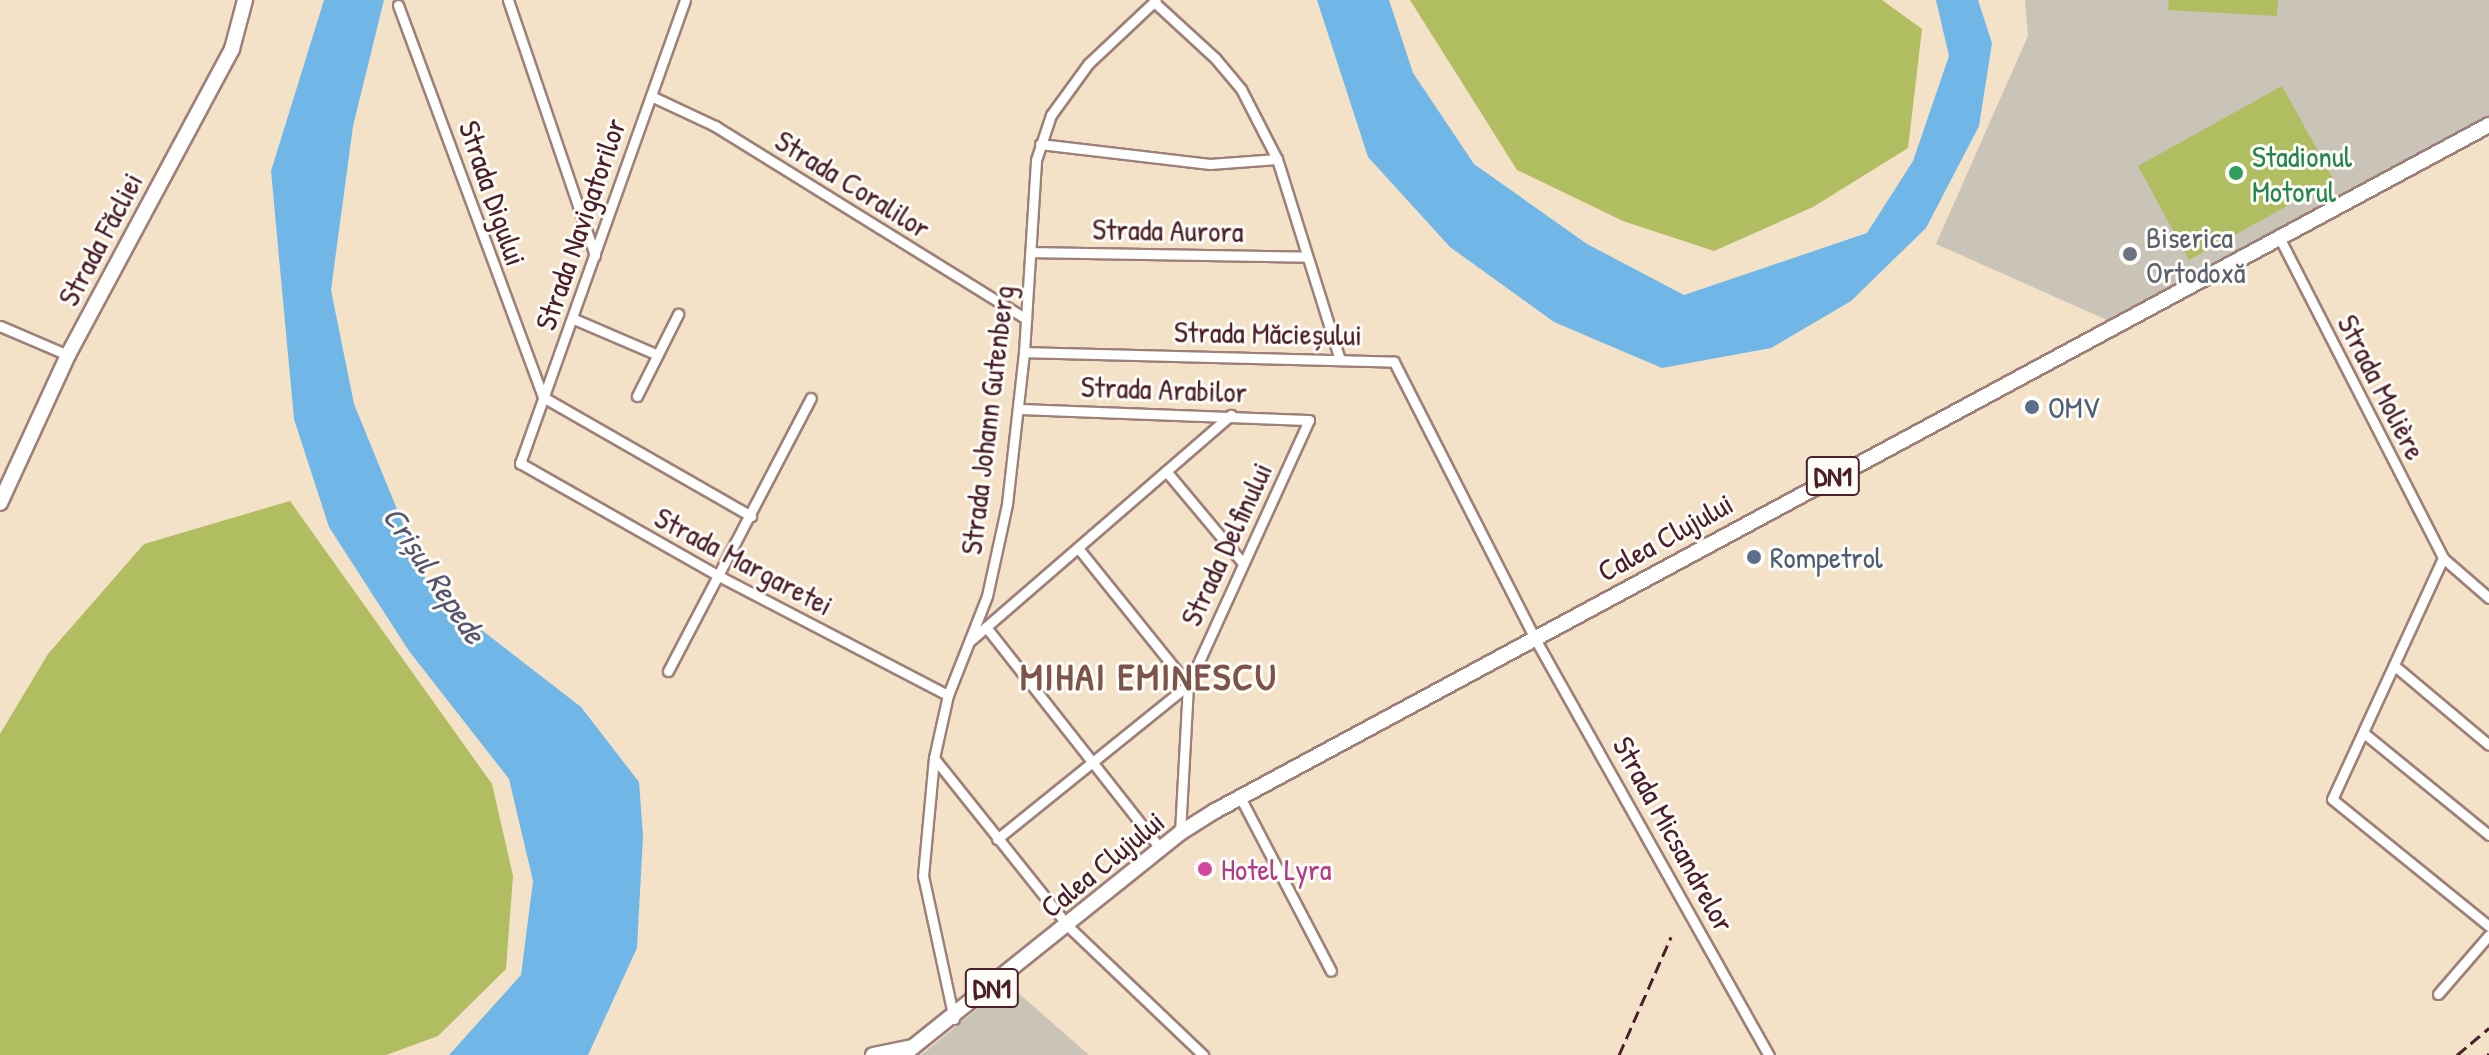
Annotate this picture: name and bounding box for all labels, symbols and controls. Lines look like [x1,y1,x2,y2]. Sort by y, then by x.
street label: Strada Navigatorilor [527,113,633,335]
street label: Strada Digului [451,116,535,270]
street label: Strada Coralilor [769,122,937,246]
place label: Stadionul Motorul [2252,138,2352,208]
marker: Stadionul Motorul [2227,164,2245,182]
street label: Strada Făcliei [50,166,150,312]
street label: Strada Aurora [1092,211,1244,249]
place label: Biserica Ortodoxă [2146,219,2246,290]
marker: Biserica Ortodoxă [2121,245,2139,263]
street label: Strada Johann Gutenberg [953,283,1021,557]
street label: Strada Molière [2330,309,2434,465]
street label: Strada Măcieșului [1174,313,1362,353]
street label: Strada Arabilor [1080,368,1248,410]
place label: OMV [2048,389,2099,425]
marker: OMV [2023,398,2041,416]
road number: DN1 [1805,452,1861,500]
street label: Strada Delfinului [1172,457,1280,631]
street label: Calea Clujului [1591,485,1739,589]
water label: Crișul Repede [374,499,494,651]
street label: Strada Margaretei [649,499,839,623]
place label: Rompetrol [1770,539,1883,575]
marker: Rompetrol [1745,548,1763,566]
district label: MIHAI EMINESCU [1020,654,1278,700]
street label: Strada Micsandrelor [1605,730,1743,938]
street label: Calea Clujului [1033,803,1171,925]
place label: Hotel Lyra [1221,851,1331,887]
marker: Hotel Lyra [1196,860,1214,878]
road number: DN1 [964,964,1020,1012]

